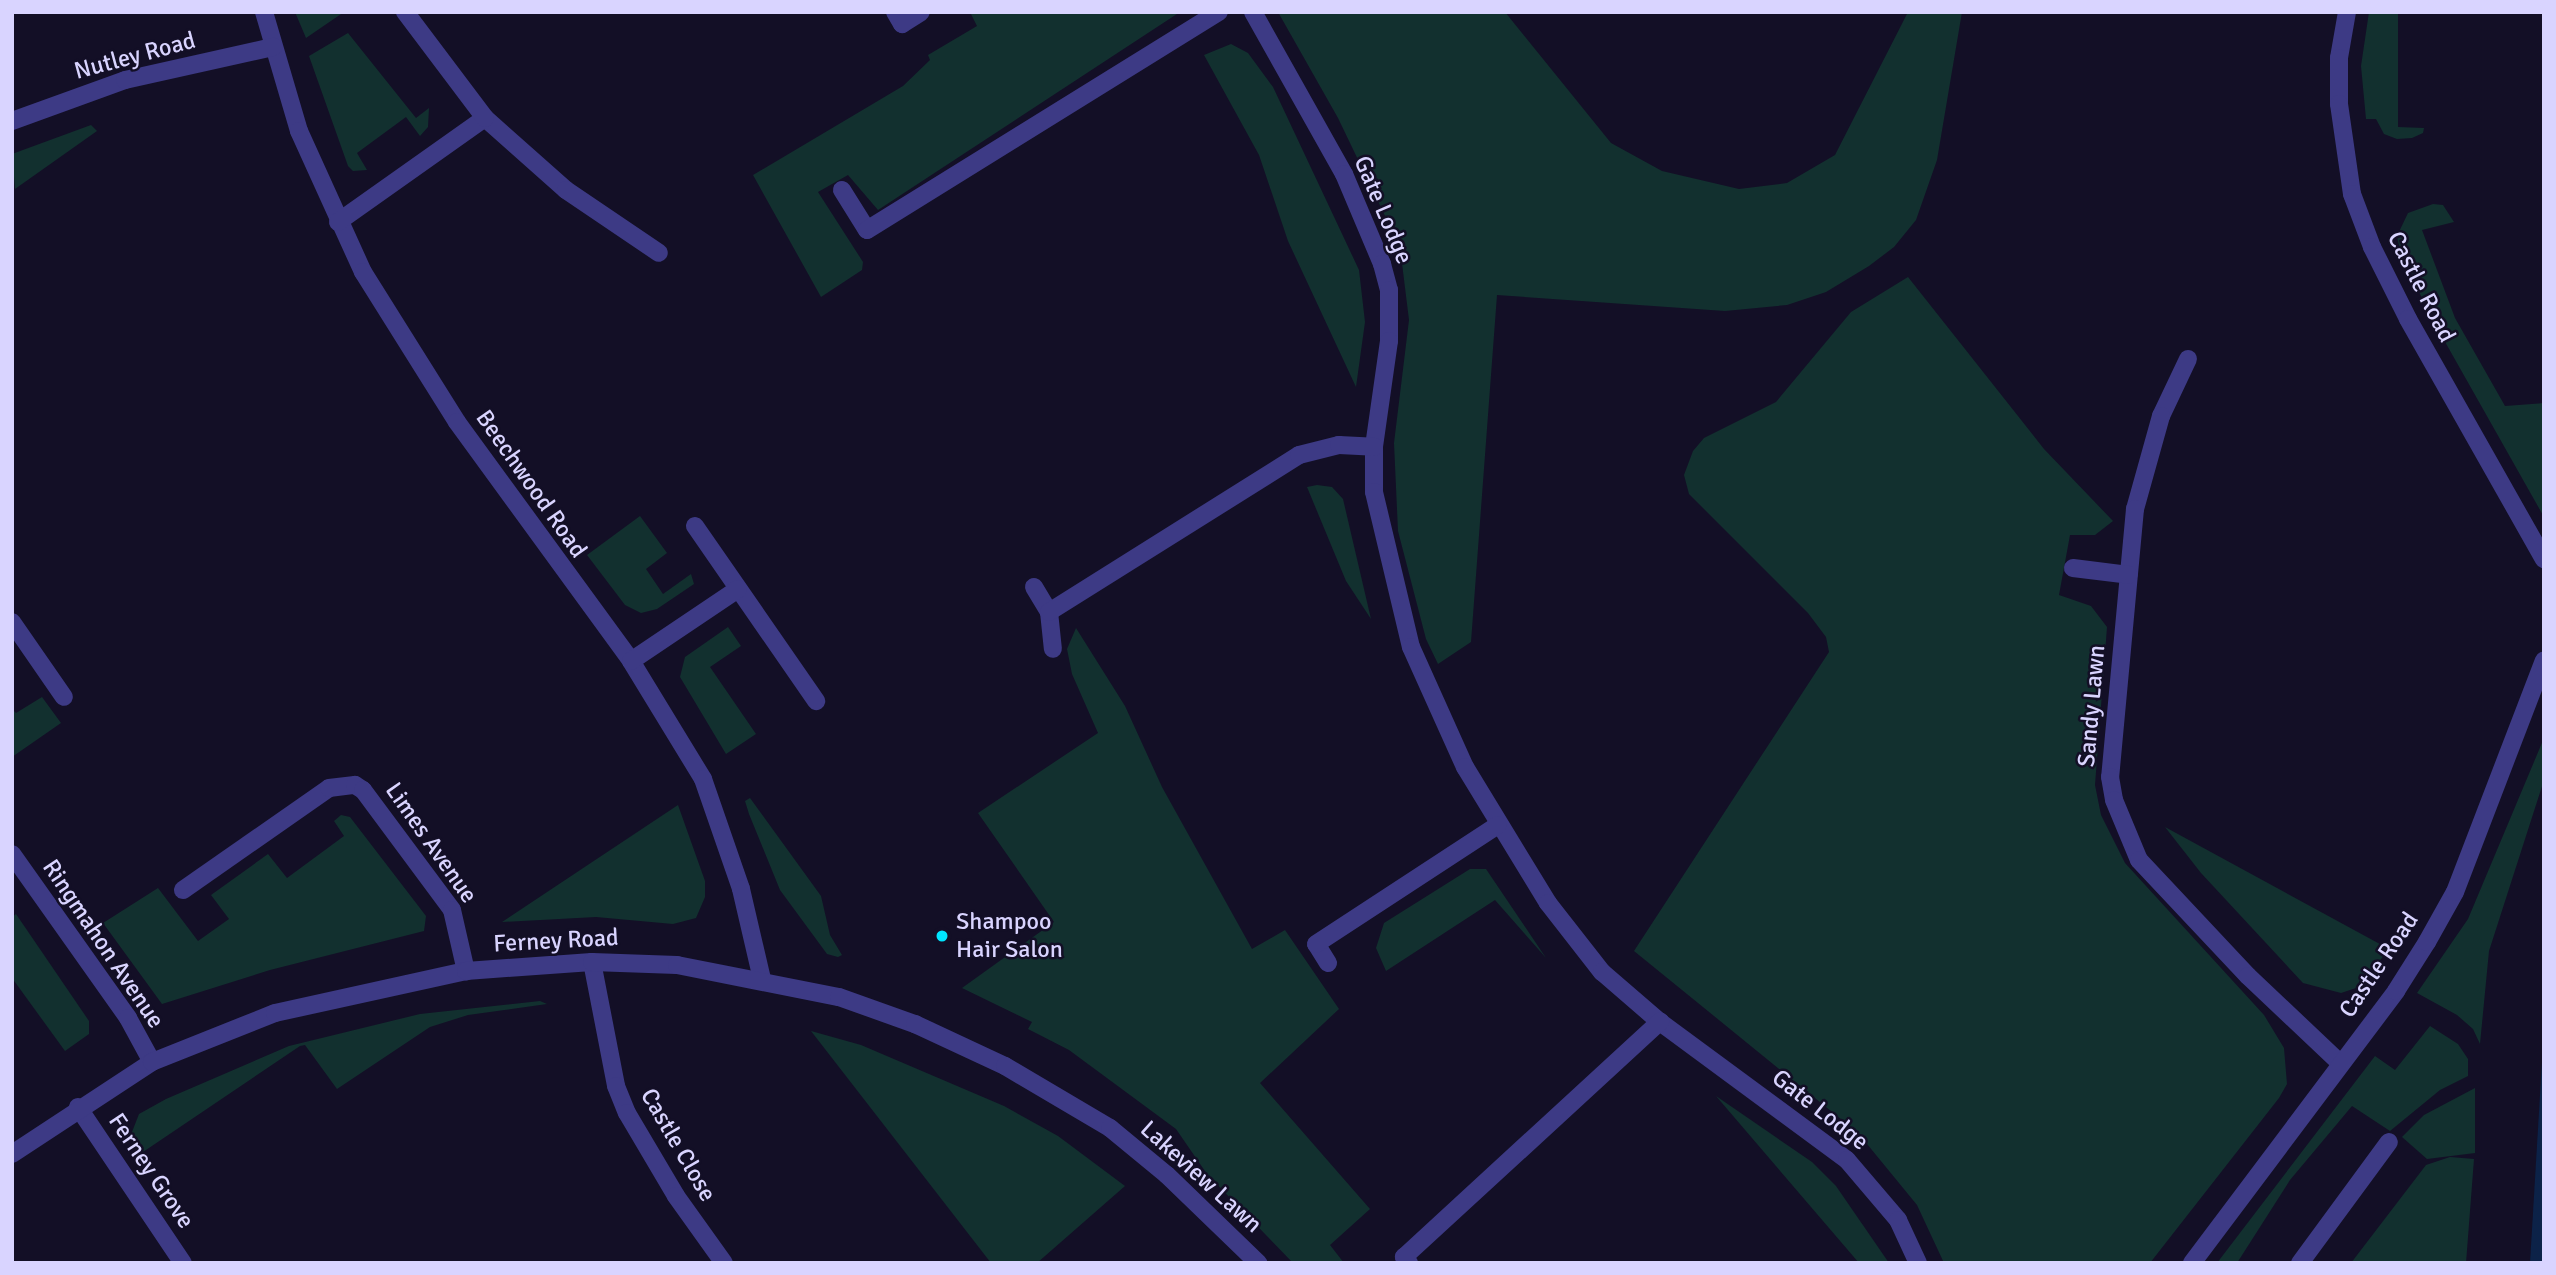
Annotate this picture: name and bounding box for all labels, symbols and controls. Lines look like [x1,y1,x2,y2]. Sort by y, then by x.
street label: Nutley Road [71,26,199,86]
street label: Gate Lodge [1347,152,1419,268]
street label: Castle Road [2381,227,2461,347]
street label: Beechwood Road [469,405,593,563]
street label: Sandy Lawn [2072,644,2112,768]
street label: Limes Avenue [379,777,483,909]
street label: Ringmahon Avenue [36,854,170,1034]
street label: Castle Road [2333,907,2425,1023]
place label: Shampoo Hair Salon [956,908,1063,964]
street label: Ferney Road [493,923,619,959]
marker: Shampoo Hair Salon [934,928,950,944]
street label: Gate Lodge [1766,1063,1874,1157]
street label: Castle Close [634,1083,722,1207]
street label: Ferney Grove [102,1108,200,1234]
street label: Lakeview Lawn [1134,1115,1268,1239]

